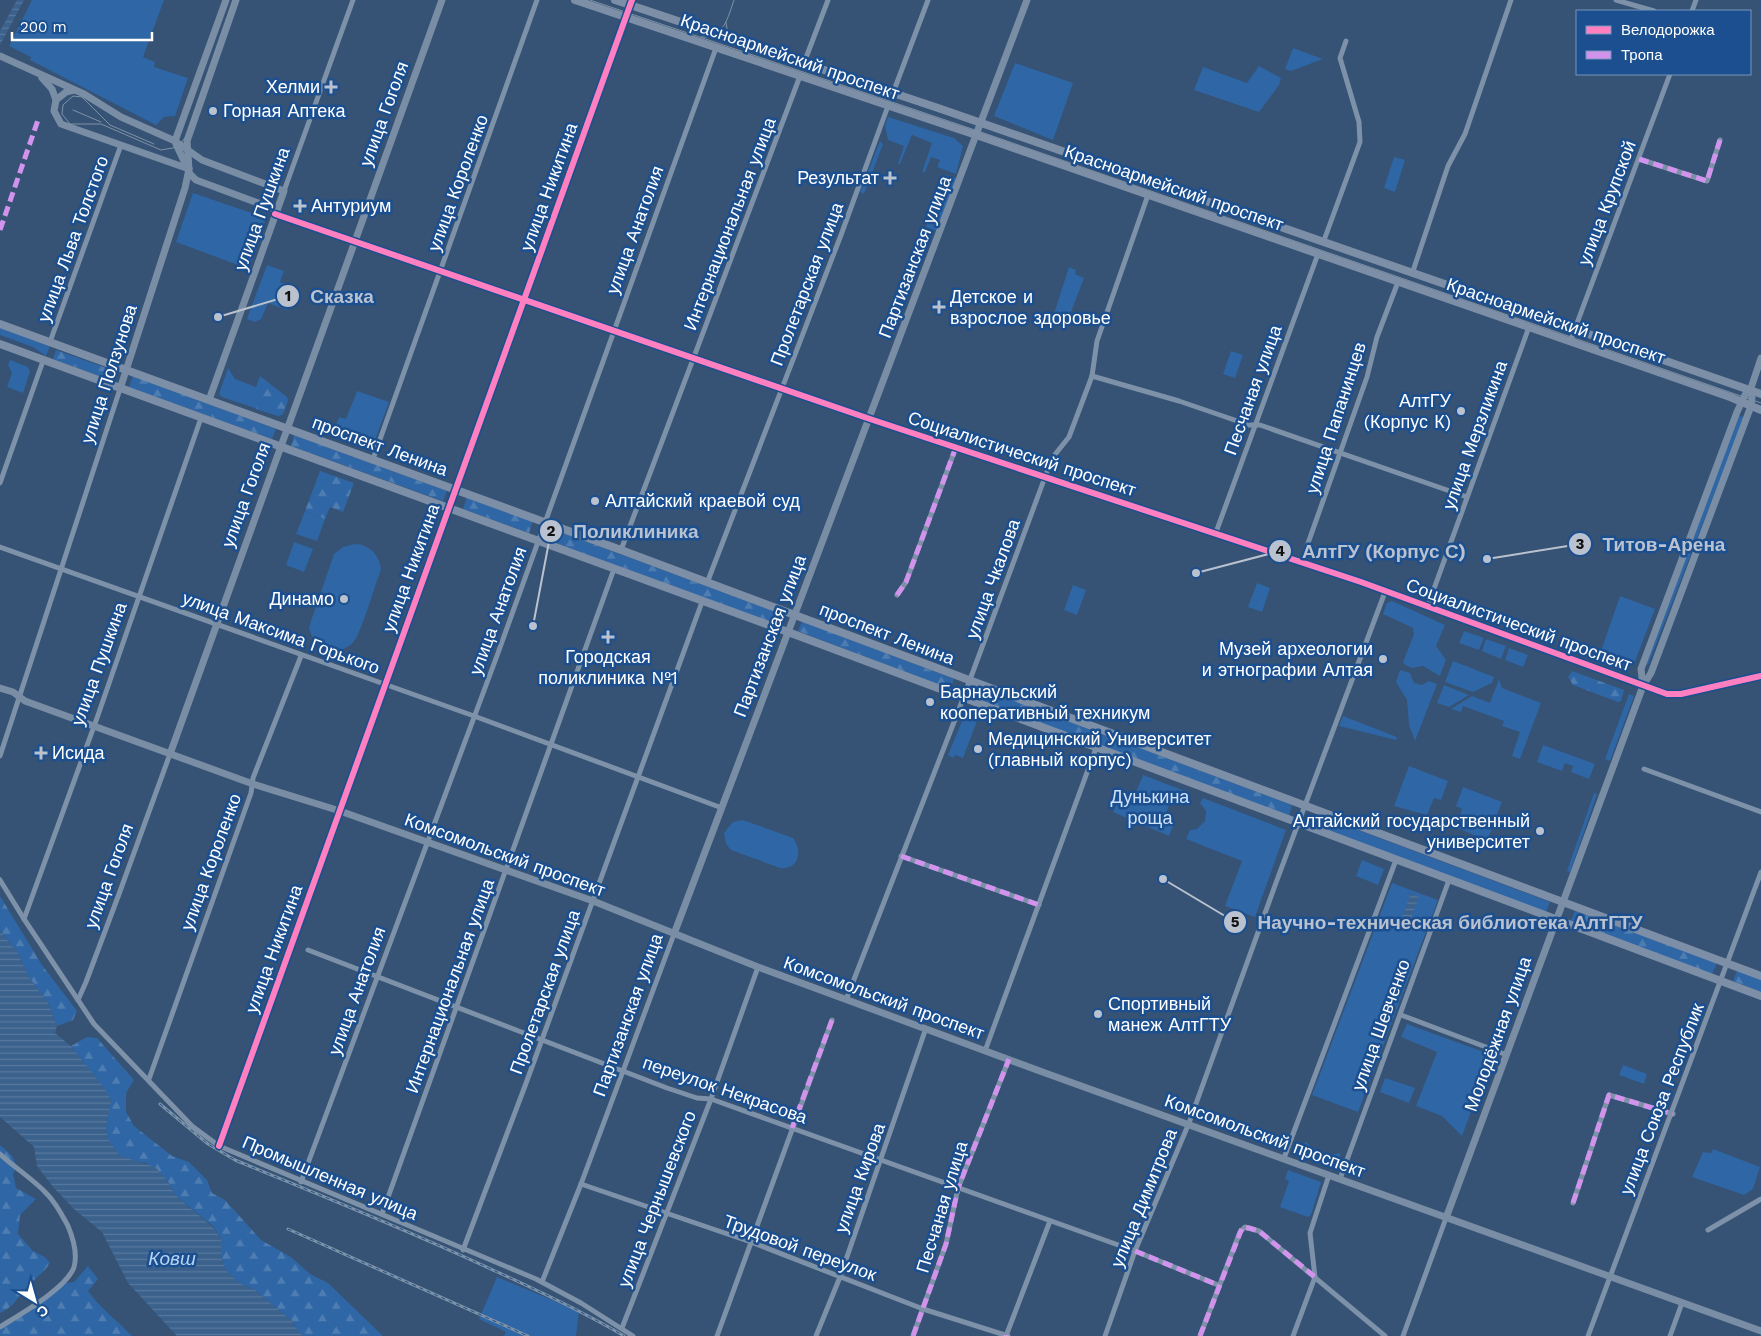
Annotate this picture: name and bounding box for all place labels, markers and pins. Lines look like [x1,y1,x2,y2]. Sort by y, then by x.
place label: Хелми [266,76,320,97]
marker: Хелми [324,80,338,94]
place label: Горная Аптека [223,100,346,121]
marker: Горная Аптека [207,105,219,117]
place label: Результат [797,167,879,188]
marker: Результат [883,171,897,185]
place label: Антуриум [311,195,391,216]
marker: Антуриум [293,199,307,213]
callout: Сказка [275,279,384,313]
place label: Детское и взрослое здоровье [950,286,1111,328]
marker: Детское и взрослое здоровье [932,300,946,314]
place label: АлтГУ (Корпус К) [1364,390,1452,432]
marker: АлтГУ (Корпус К) [1455,405,1467,417]
place label: Алтайский краевой суд [605,490,801,511]
marker: Алтайский краевой суд [589,495,601,507]
callout: Поликлиника [539,514,709,548]
callout: Титов-Арена [1567,527,1735,561]
callout: АлтГУ (Корпус С) [1267,534,1476,568]
place label: Динамо [269,588,334,609]
marker: Динамо [338,593,350,605]
marker: Городская поликлиника №1 [601,630,615,644]
place label: Музей археологии и этнографии Алтая [1202,638,1373,680]
place label: Городская поликлиника №1 [538,646,678,688]
marker: Музей археологии и этнографии Алтая [1377,653,1389,665]
place label: Барнаульский кооперативный техникум [940,681,1150,723]
marker: Барнаульский кооперативный техникум [924,696,936,708]
place label: Медицинский Университет (главный корпус) [988,728,1212,770]
place label: Исида [52,742,105,763]
marker: Медицинский Университет (главный корпус) [972,743,984,755]
marker: Исида [34,746,48,760]
place label: Алтайский государственный университет [1293,810,1530,852]
marker: Алтайский государственный университет [1534,825,1546,837]
callout: Научно-техническая библиотека АлтГТУ [1222,905,1653,939]
place label: Спортивный манеж АлтГТУ [1108,993,1232,1035]
marker: Спортивный манеж АлтГТУ [1092,1008,1104,1020]

